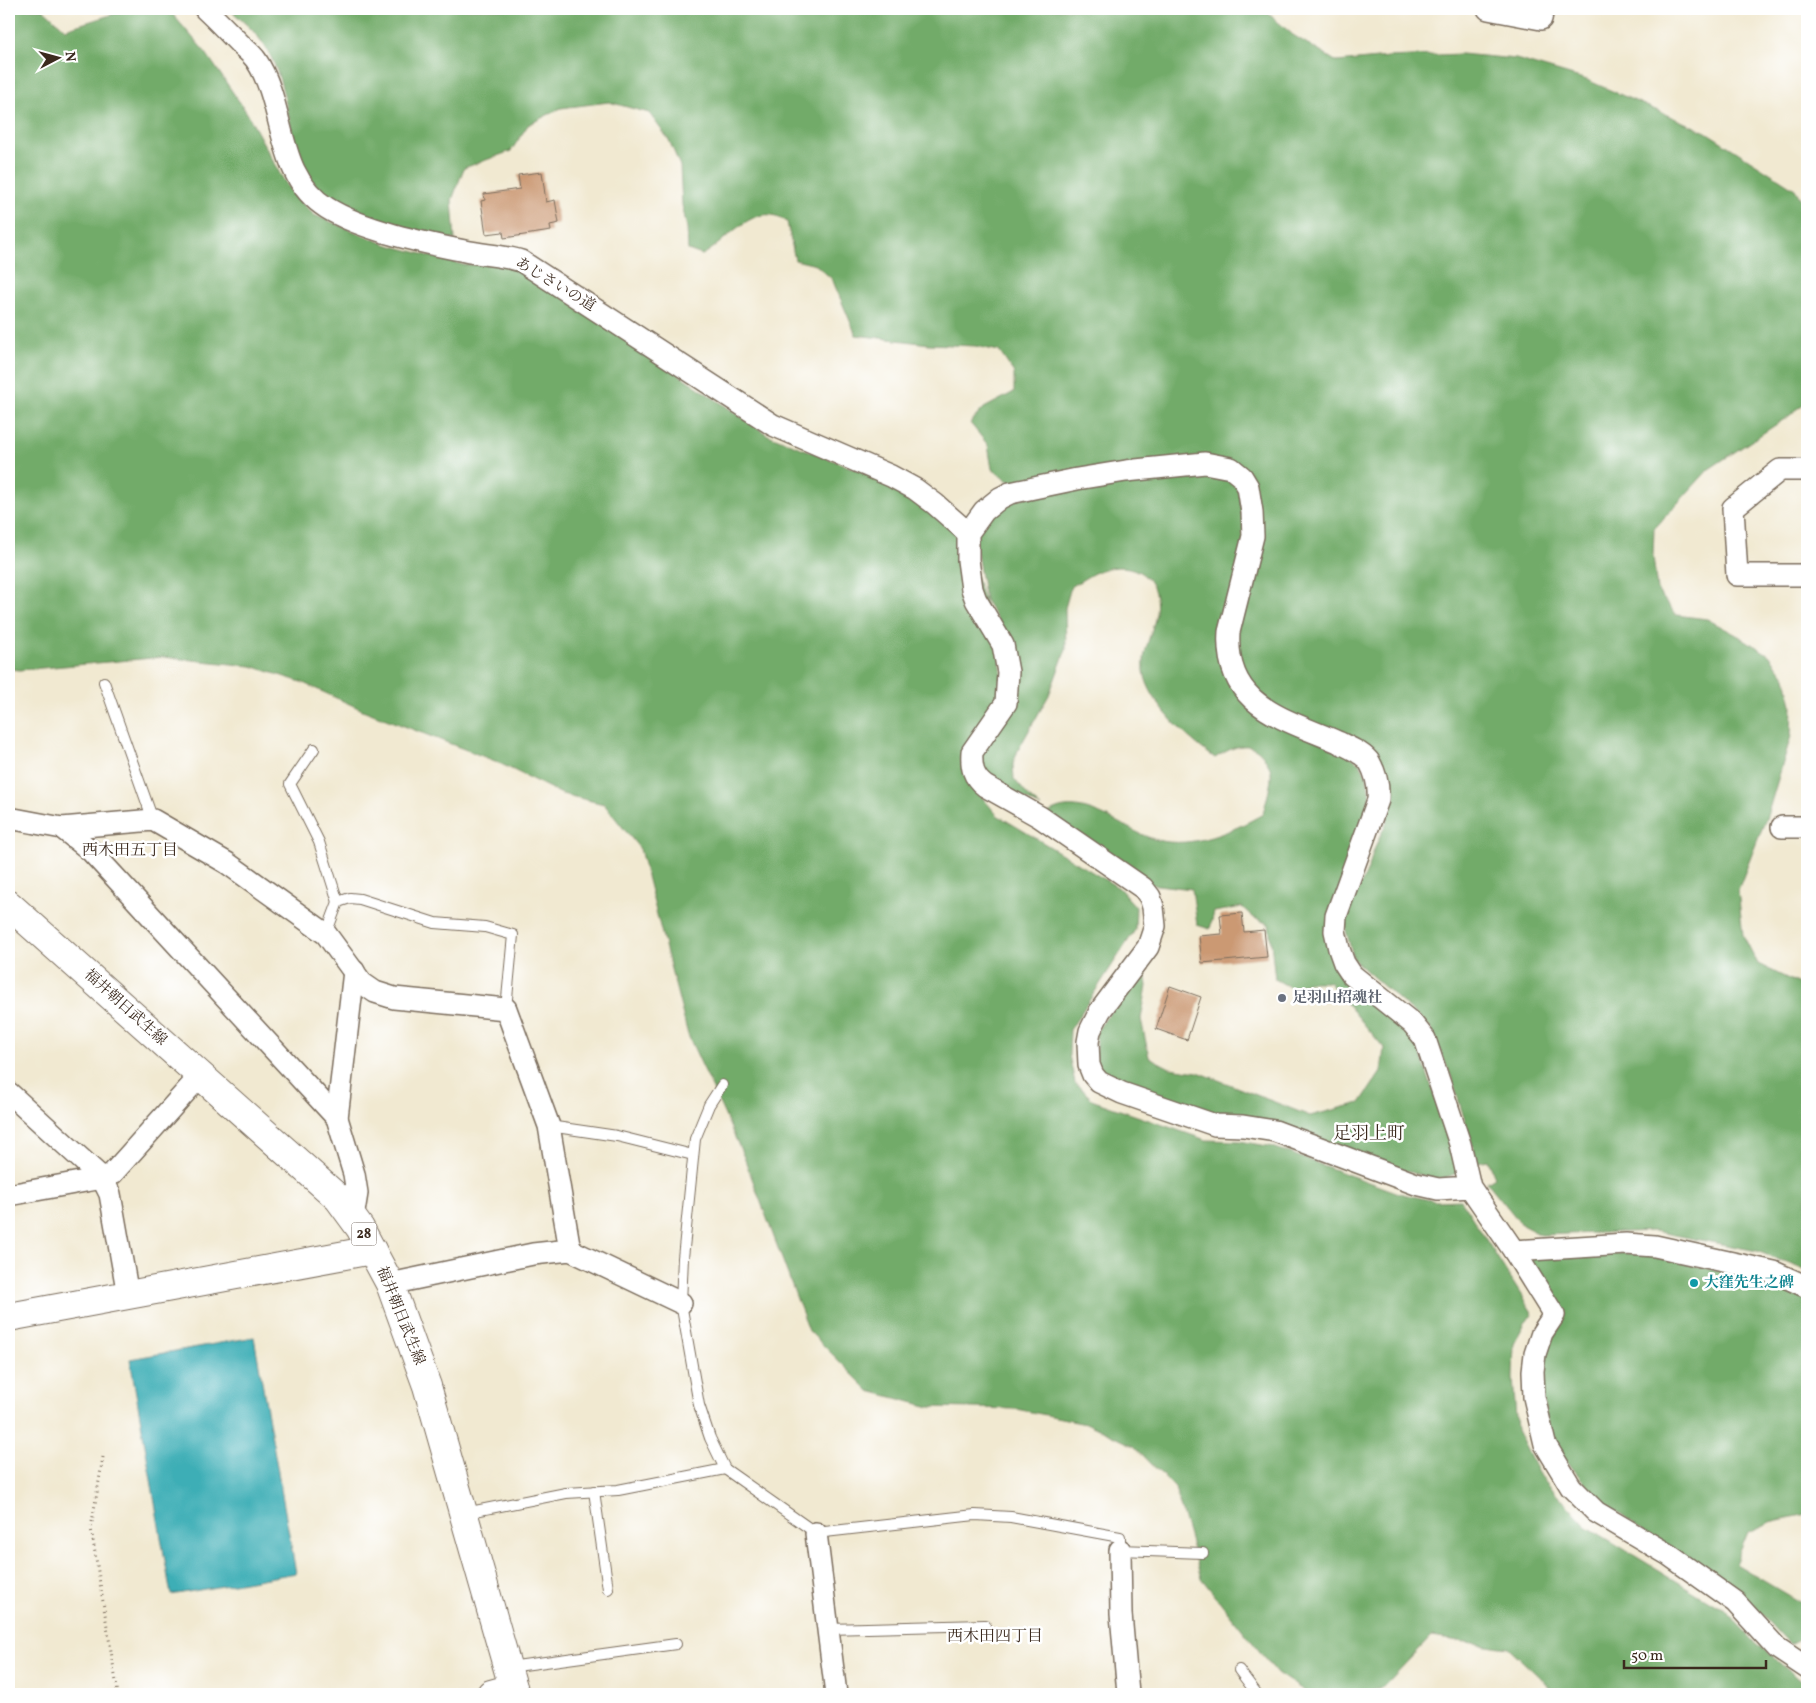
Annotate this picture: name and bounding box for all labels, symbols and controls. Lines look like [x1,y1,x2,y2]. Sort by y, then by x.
north arrow [32,32,82,82]
text: N [59,51,79,63]
street label: あじさいの道 [511,253,599,317]
district label: 西木田五丁目 [82,840,178,862]
street label: 福井朝日武生線 [79,965,171,1051]
place label: 足羽山招魂社 [1292,988,1382,1009]
marker: 足羽山招魂社 [1276,992,1288,1004]
district label: 足羽上町 [1333,1122,1405,1147]
road number: 28 [352,1222,376,1246]
street label: 福井朝日武生線 [371,1263,429,1369]
place label: 大窪先生之碑 [1704,1273,1794,1294]
marker: 大窪先生之碑 [1688,1277,1700,1289]
district label: 西木田四丁目 [947,1626,1043,1648]
scale bar [1624,1638,1766,1670]
text: 50 m [1631,1646,1663,1667]

